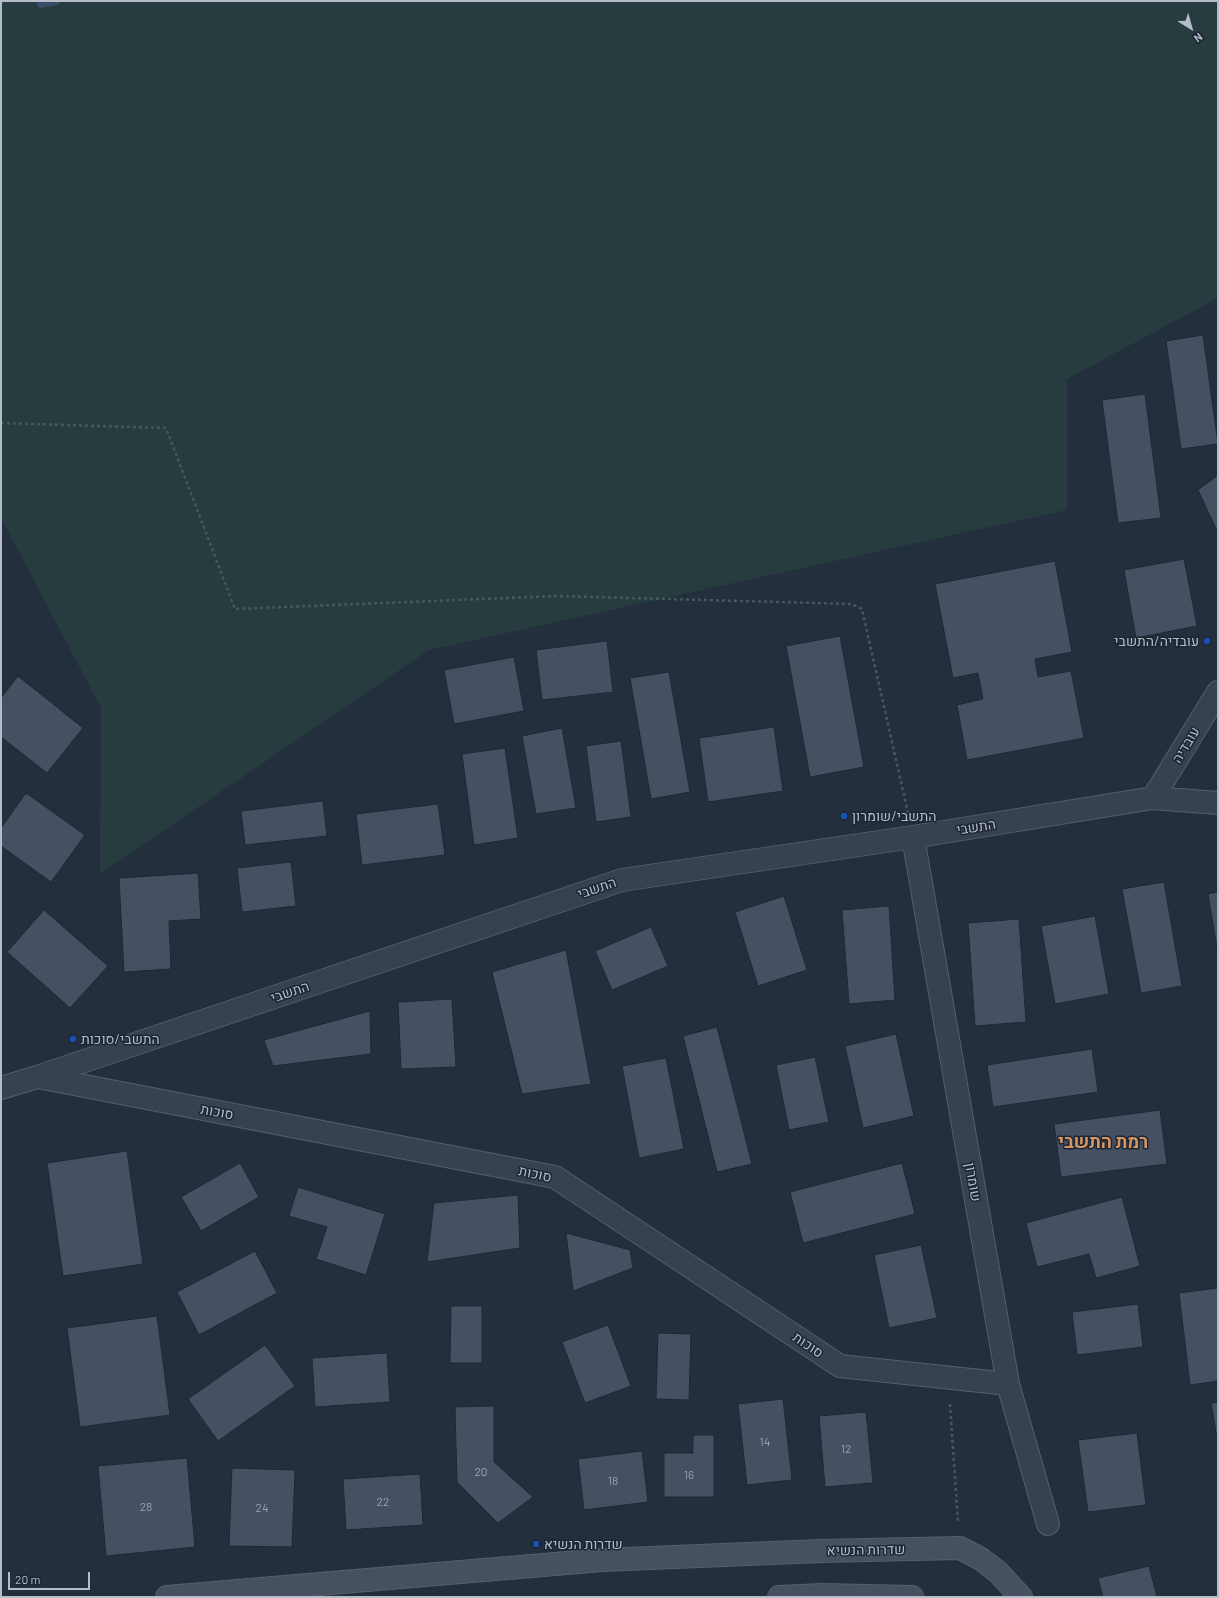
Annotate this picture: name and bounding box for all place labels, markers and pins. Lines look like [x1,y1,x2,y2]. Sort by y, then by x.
place label: עובדיה/התשבי [1114,633,1199,649]
marker: עובדיה/התשבי [1202,636,1212,646]
place label: התשבי/שומרון [852,808,936,824]
marker: התשבי/שומרון [839,811,849,821]
place label: התשבי/סוכות [81,1031,160,1047]
marker: התשבי/סוכות [68,1034,78,1044]
place label: שדרות הנשיא [544,1536,623,1552]
marker: שדרות הנשיא [531,1539,541,1549]

